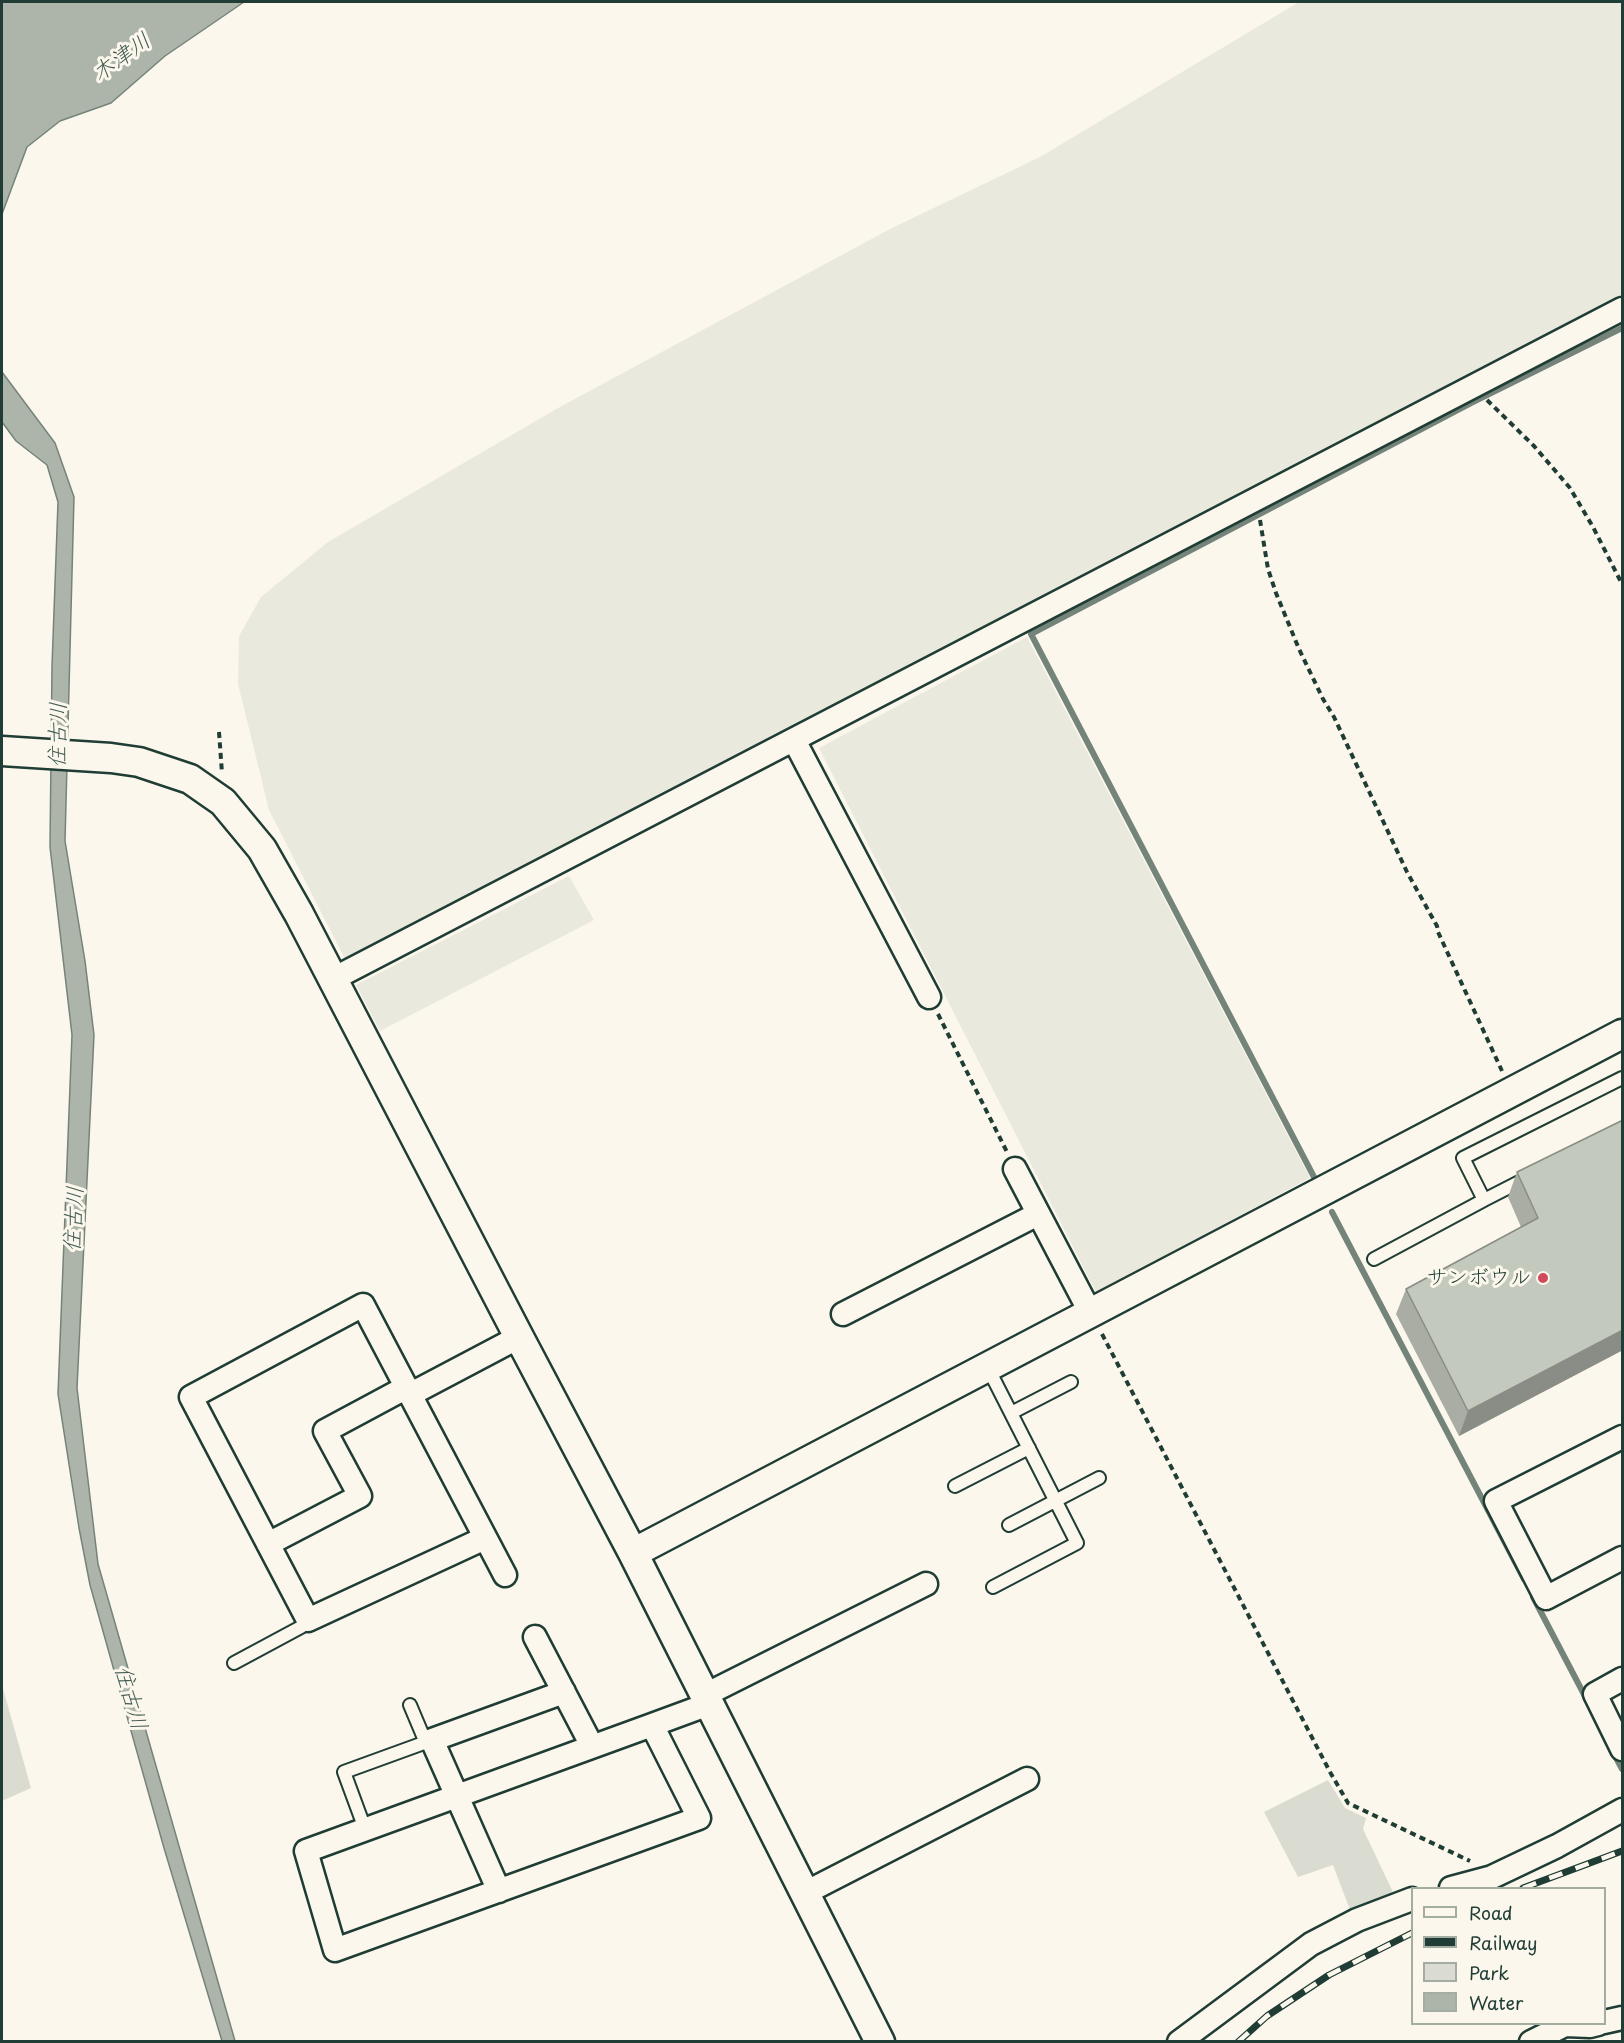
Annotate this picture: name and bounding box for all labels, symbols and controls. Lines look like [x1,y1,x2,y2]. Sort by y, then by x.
water label: 木津川 [88,28,156,88]
water label: 住古川 [45,702,73,768]
water label: 住古川 [60,1185,90,1253]
place label: サンボウル [1426,1265,1531,1291]
marker: サンボウル [1536,1271,1550,1285]
water label: 住古川 [108,1663,152,1733]
legend [1411,1887,1606,2025]
text: Road [1469,1899,1513,1926]
text: Railway [1469,1929,1537,1956]
text: Park [1469,1959,1509,1986]
text: Water [1469,1989,1523,2016]

